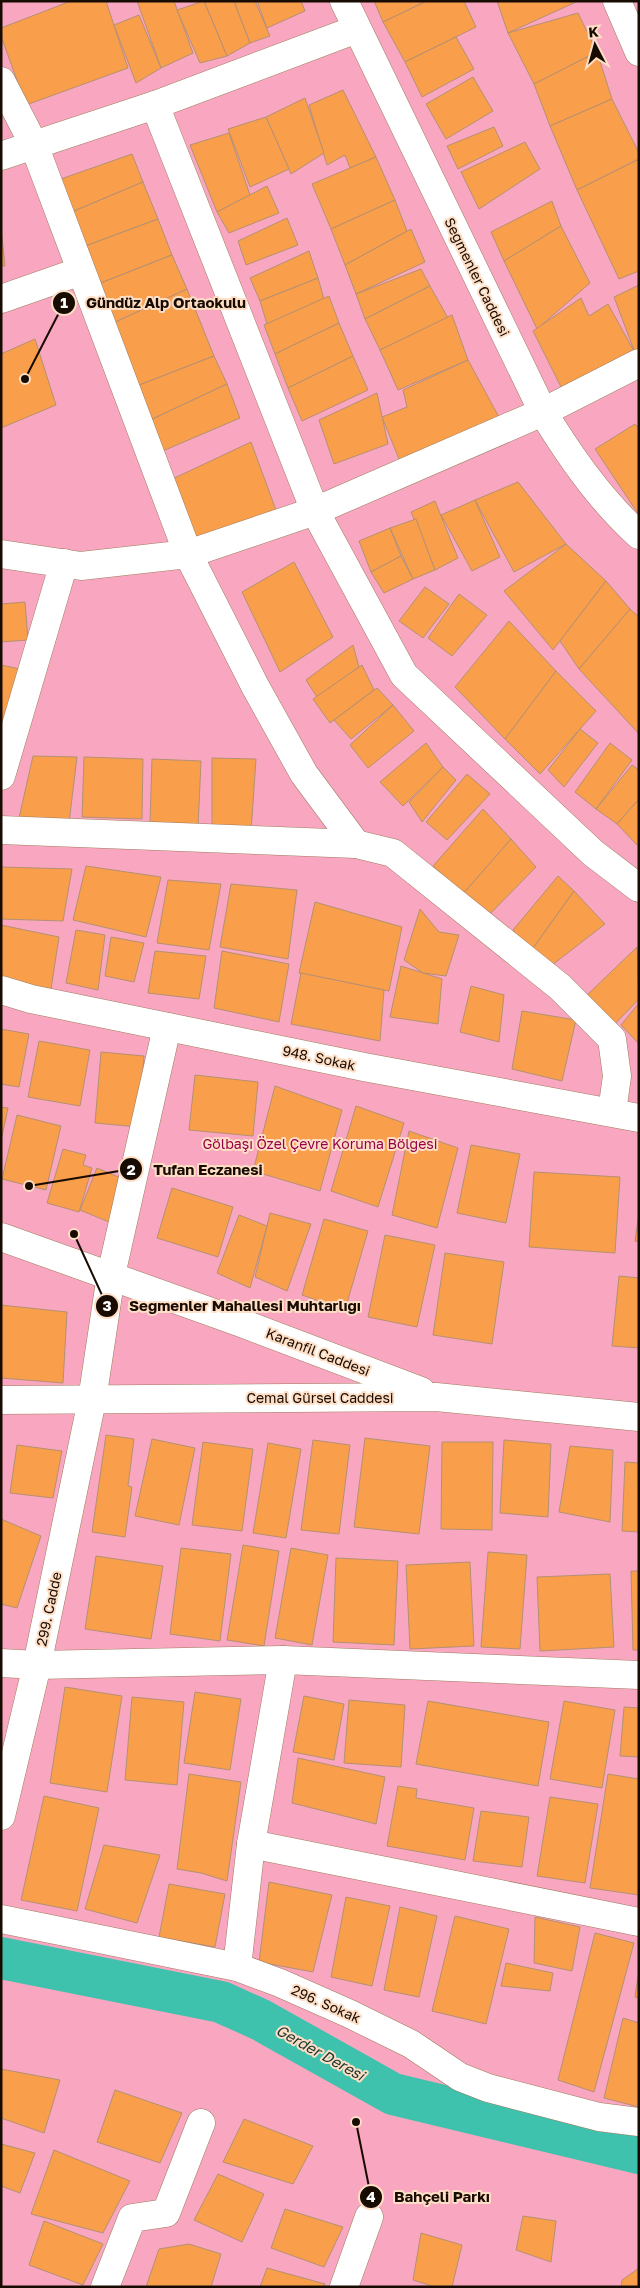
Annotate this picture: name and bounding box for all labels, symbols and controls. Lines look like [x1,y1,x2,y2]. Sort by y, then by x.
north arrow [570,20,620,70]
text: K [588,23,600,41]
street label: Seğmenler Caddesi [441,215,514,339]
callout: Gündüz Alp Ortaokulu [51,288,256,318]
text: 1 [60,293,68,311]
text: Gündüz Alp Ortaokulu [86,293,246,311]
street label: 948. Sokak [281,1041,357,1074]
park label: Gölbaşı Özel Çevre Koruma Bölgesi [202,1135,438,1152]
callout: Tufan Eczanesi [118,1154,273,1184]
text: 2 [126,1160,136,1178]
text: Tufan Eczanesi [153,1160,263,1178]
callout: Seğmenler Mahallesi Muhtarlığı [95,1291,371,1321]
text: 3 [102,1296,112,1314]
text: Seğmenler Mahallesi Muhtarlığı [129,1296,361,1314]
street label: Karanfil Caddesi [264,1324,373,1379]
street label: Cemal Gürsel Caddesi [246,1389,394,1406]
street label: 299. Cadde [32,1570,65,1648]
street label: 296. Sokak [289,1981,363,2026]
water label: Gerder Deresi [273,2020,369,2085]
callout: Bahçeli Parkı [359,2182,500,2212]
text: 4 [366,2187,376,2205]
text: Bahçeli Parkı [394,2187,490,2205]

